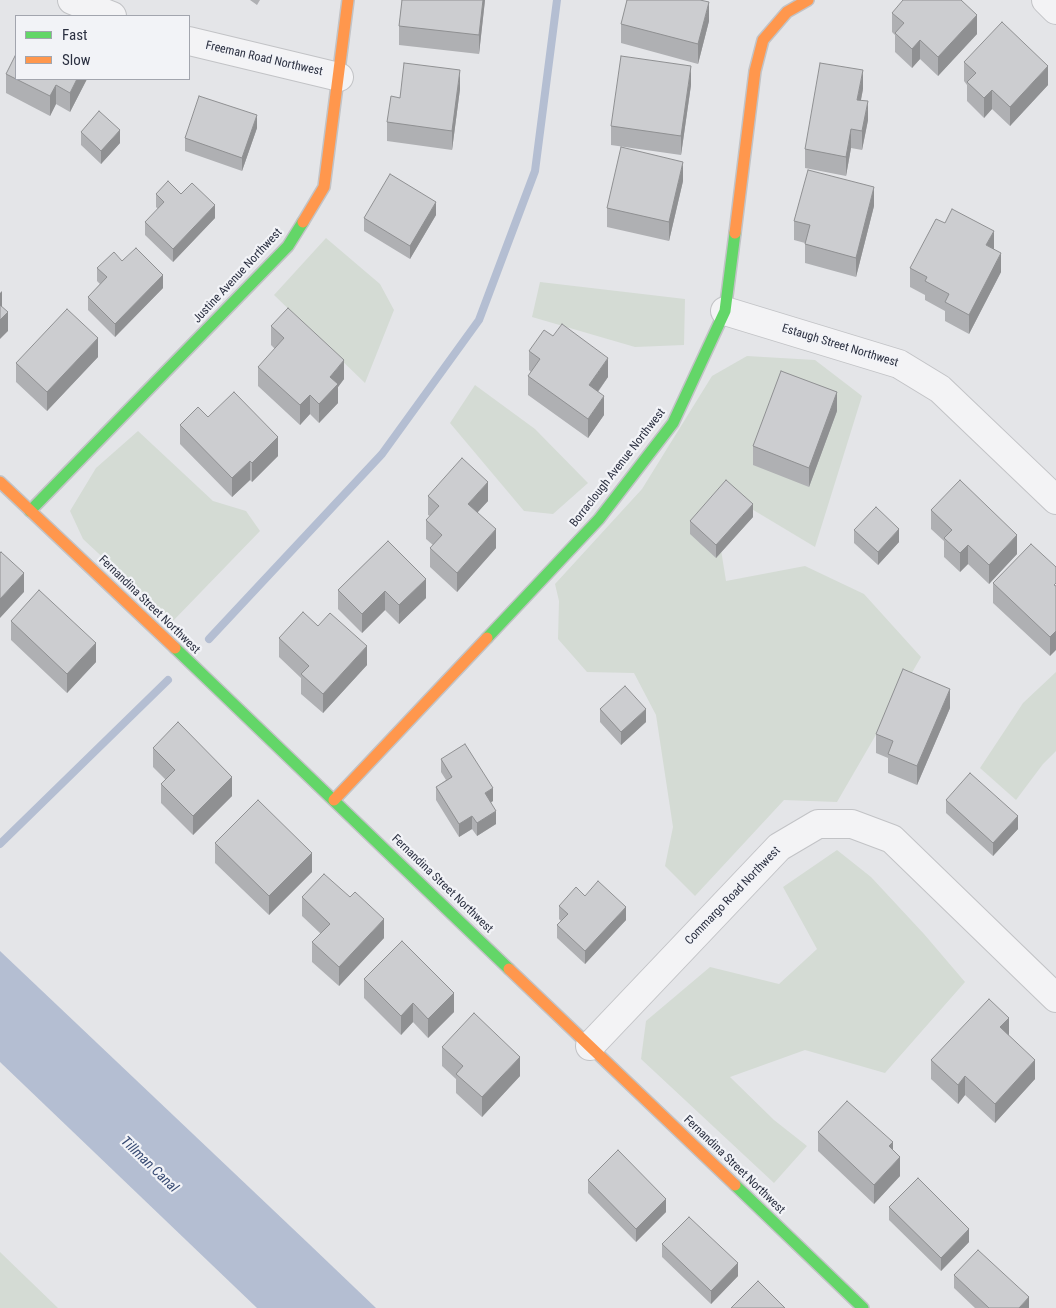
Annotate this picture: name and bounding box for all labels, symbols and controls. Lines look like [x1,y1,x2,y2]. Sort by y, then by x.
legend [15,15,190,80]
text: Fast [62,26,87,44]
street label: Freeman Road Northwest [204,39,324,79]
text: Slow [62,51,91,69]
street label: Justine Avenue Northwest [190,226,286,326]
street label: Estaugh Street Northwest [780,321,900,371]
street label: Borraclough Avenue Northwest [567,406,669,530]
street label: Fernandina Street Northwest [95,553,203,657]
street label: Fernandina Street Northwest [388,832,496,936]
street label: Commargo Road Northwest [682,844,784,948]
street label: Fernandina Street Northwest [680,1113,788,1217]
water label: Tillman Canal [117,1133,181,1197]

